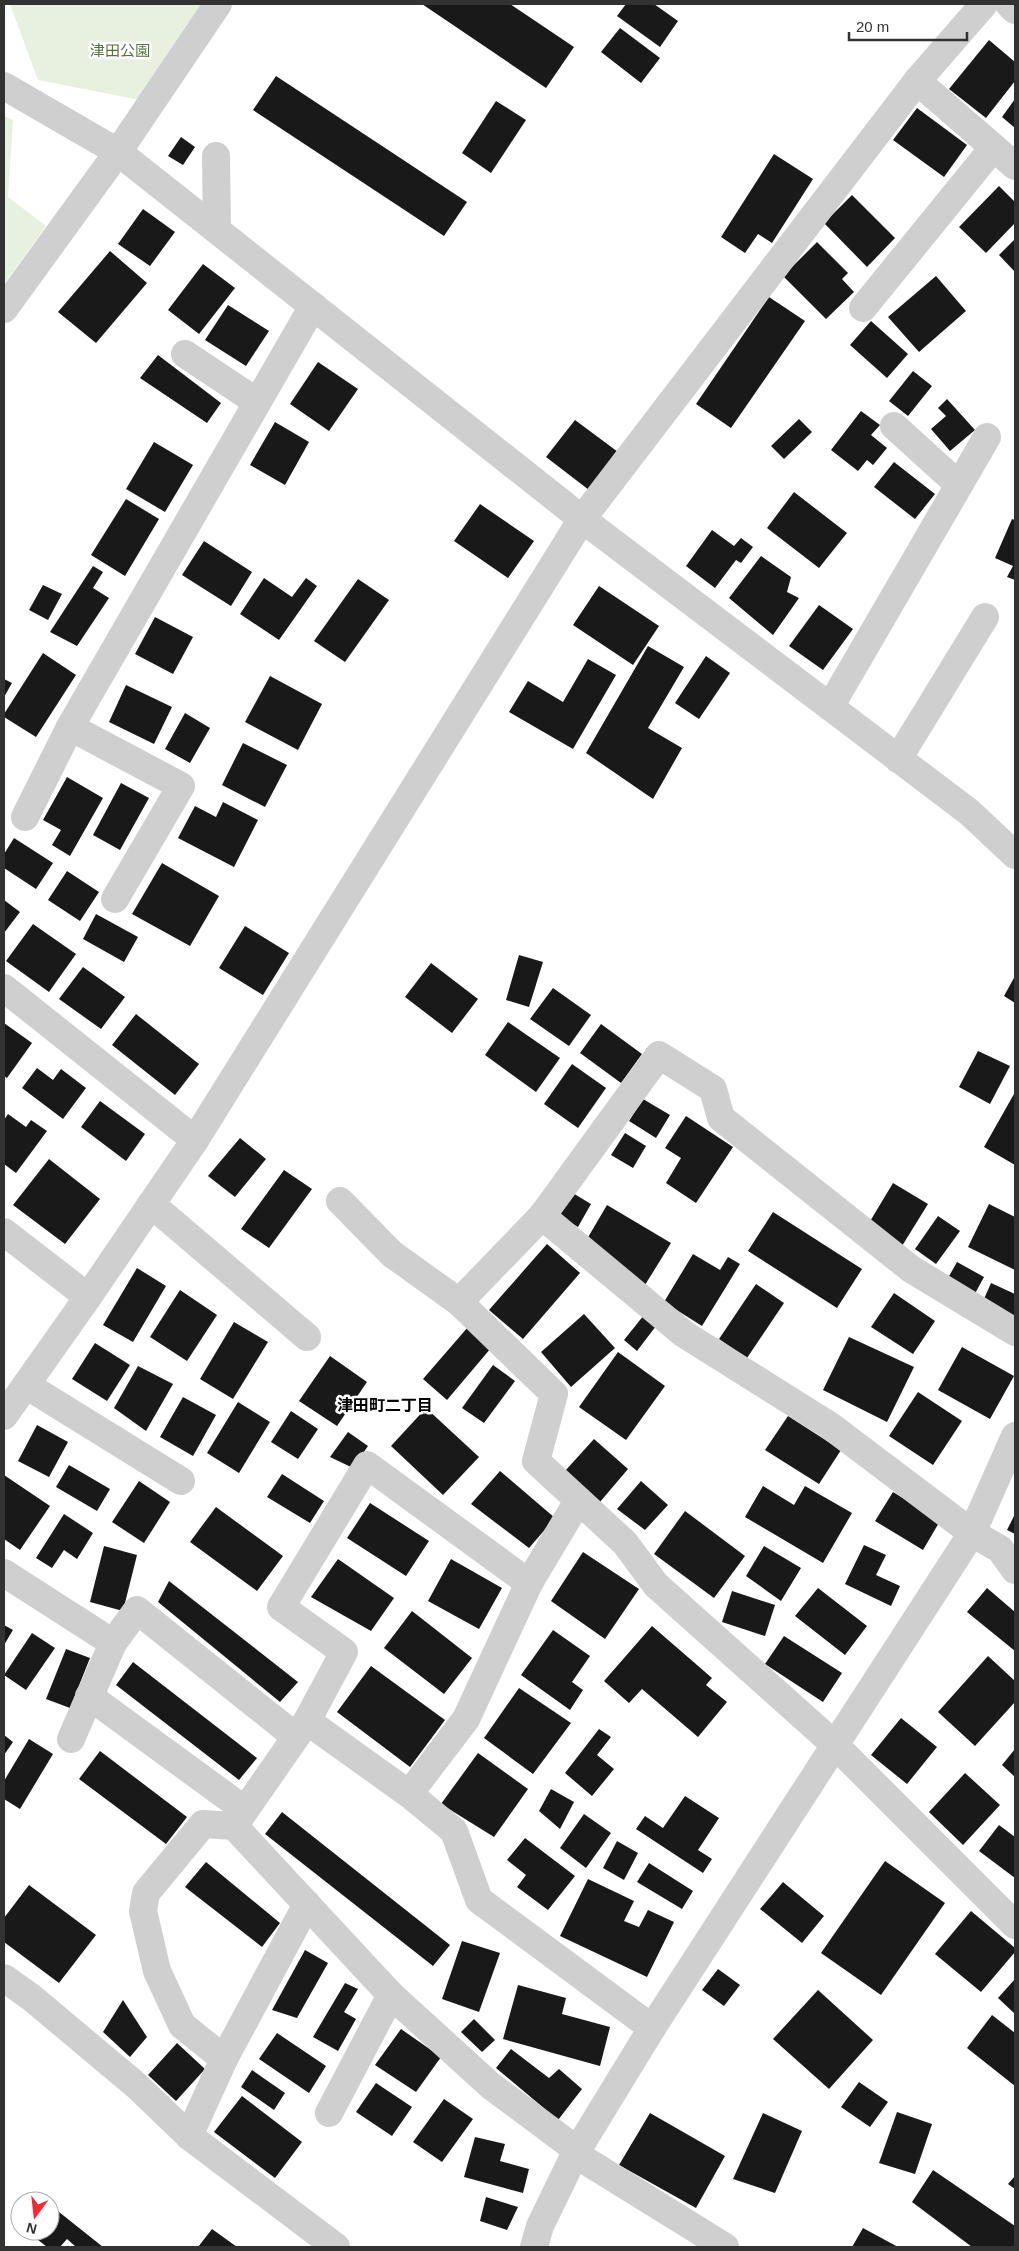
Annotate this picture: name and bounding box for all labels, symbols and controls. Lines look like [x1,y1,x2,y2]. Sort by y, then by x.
scale bar [849,10,966,42]
text: 20 m [856,18,889,35]
park label: 津田公園 [90,42,150,59]
district label: 津田町二丁目 [337,1397,433,1414]
north arrow [10,2191,60,2241]
text: N [25,2220,39,2238]

